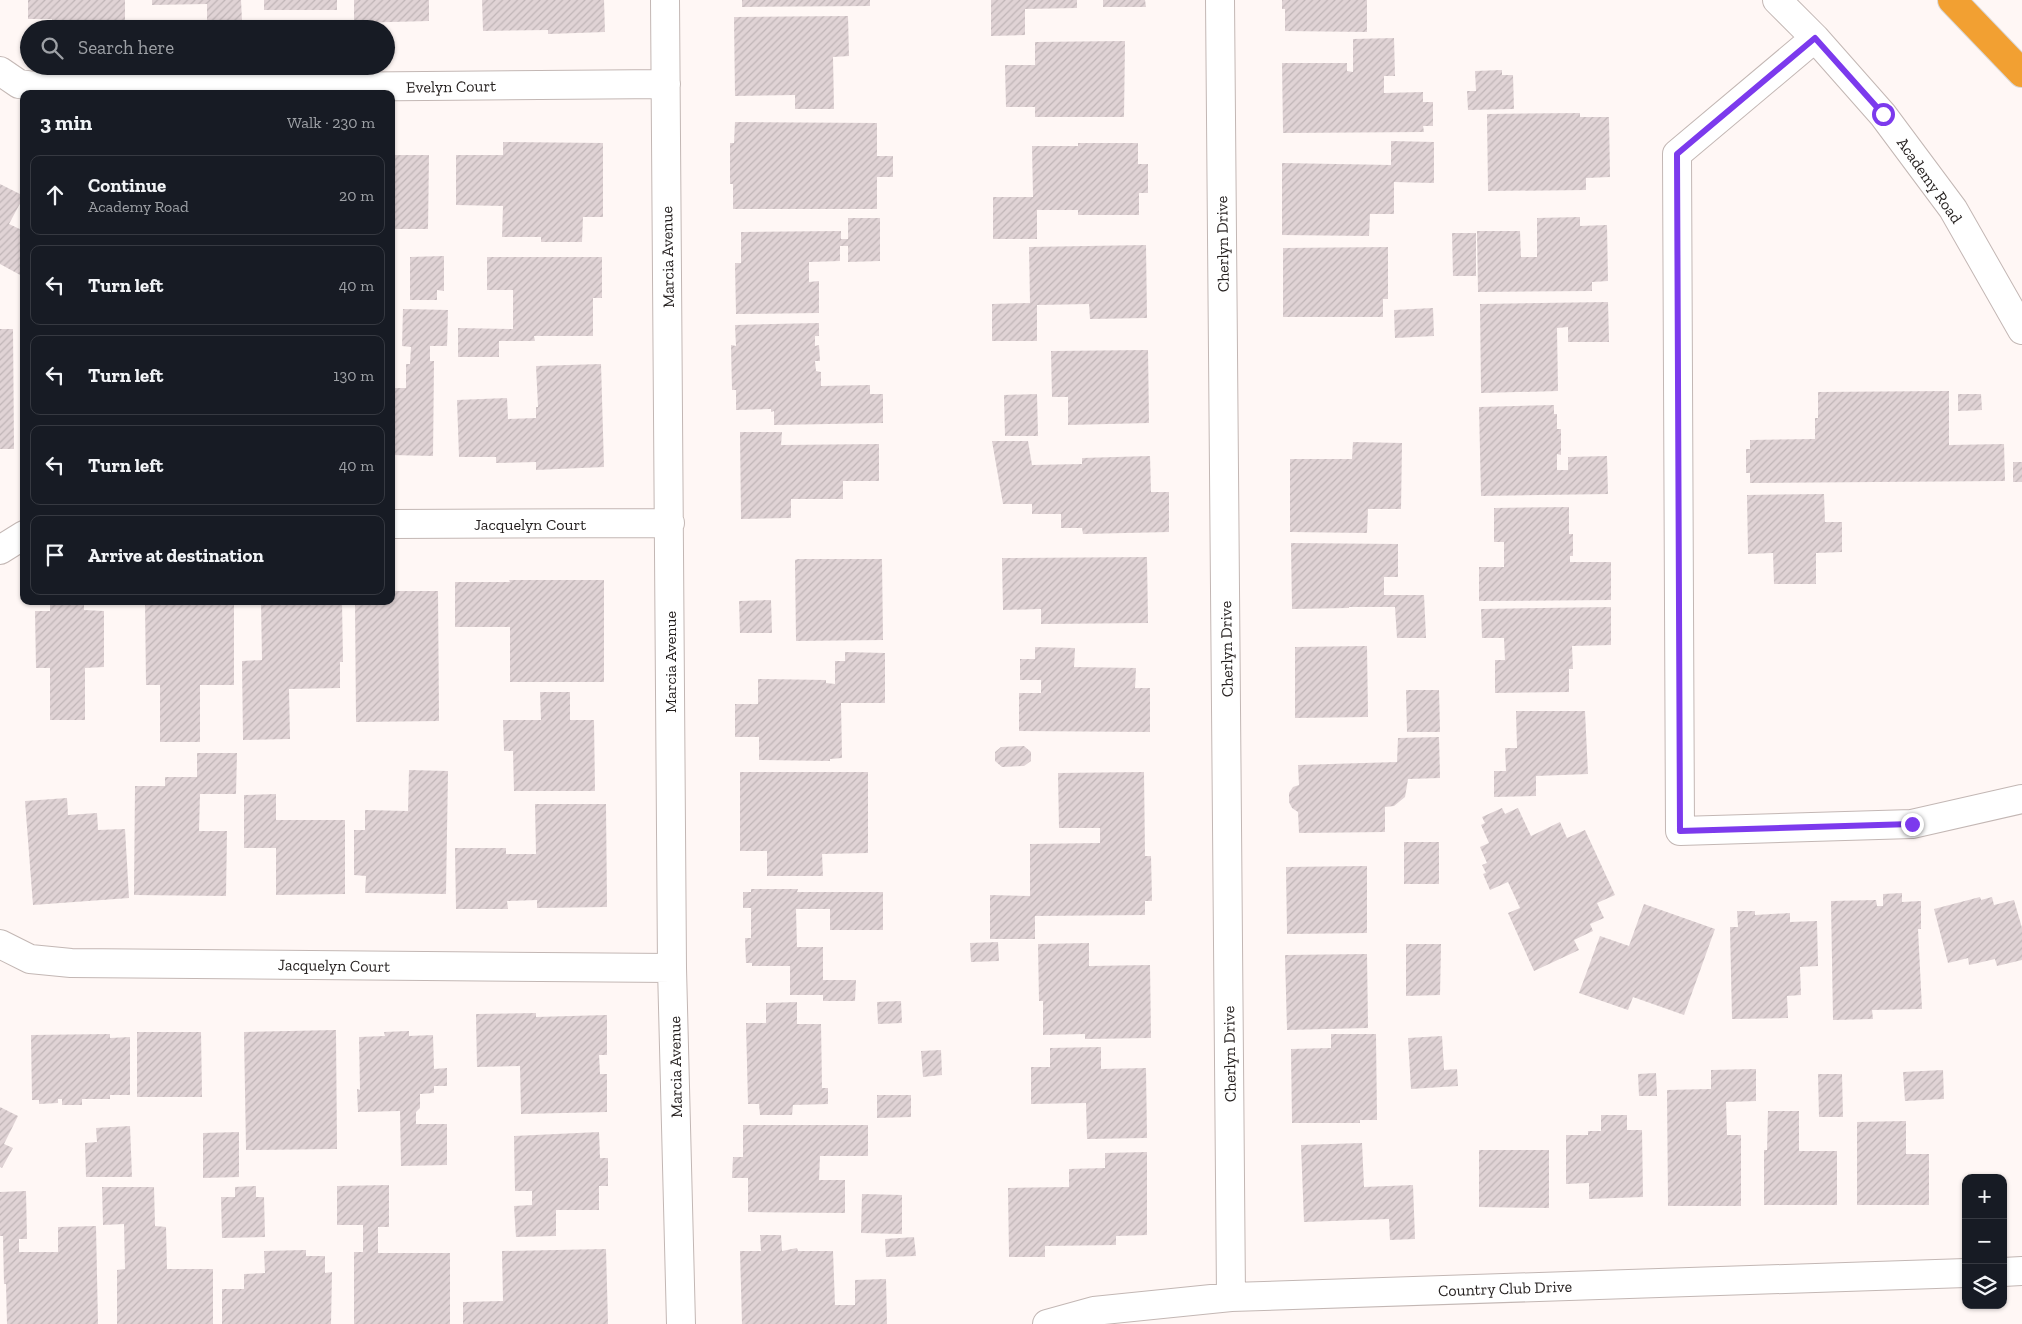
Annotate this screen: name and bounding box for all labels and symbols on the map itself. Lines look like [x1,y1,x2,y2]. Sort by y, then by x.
street label: Evelyn Court [406,76,496,97]
route start [1872,103,1895,126]
street label: Academy Road [1893,134,1966,227]
street label: Cherlyn Drive [1212,196,1233,292]
street label: Marcia Avenue [657,206,678,308]
street label: Jacquelyn Court [474,515,586,534]
street label: Cherlyn Drive [1216,601,1237,697]
street label: Marcia Avenue [661,611,680,713]
route end [1901,813,1924,836]
street label: Jacquelyn Court [278,955,390,976]
street label: Cherlyn Drive [1219,1006,1240,1102]
street label: Marcia Avenue [665,1016,686,1118]
street label: Country Club Drive [1438,1277,1572,1300]

